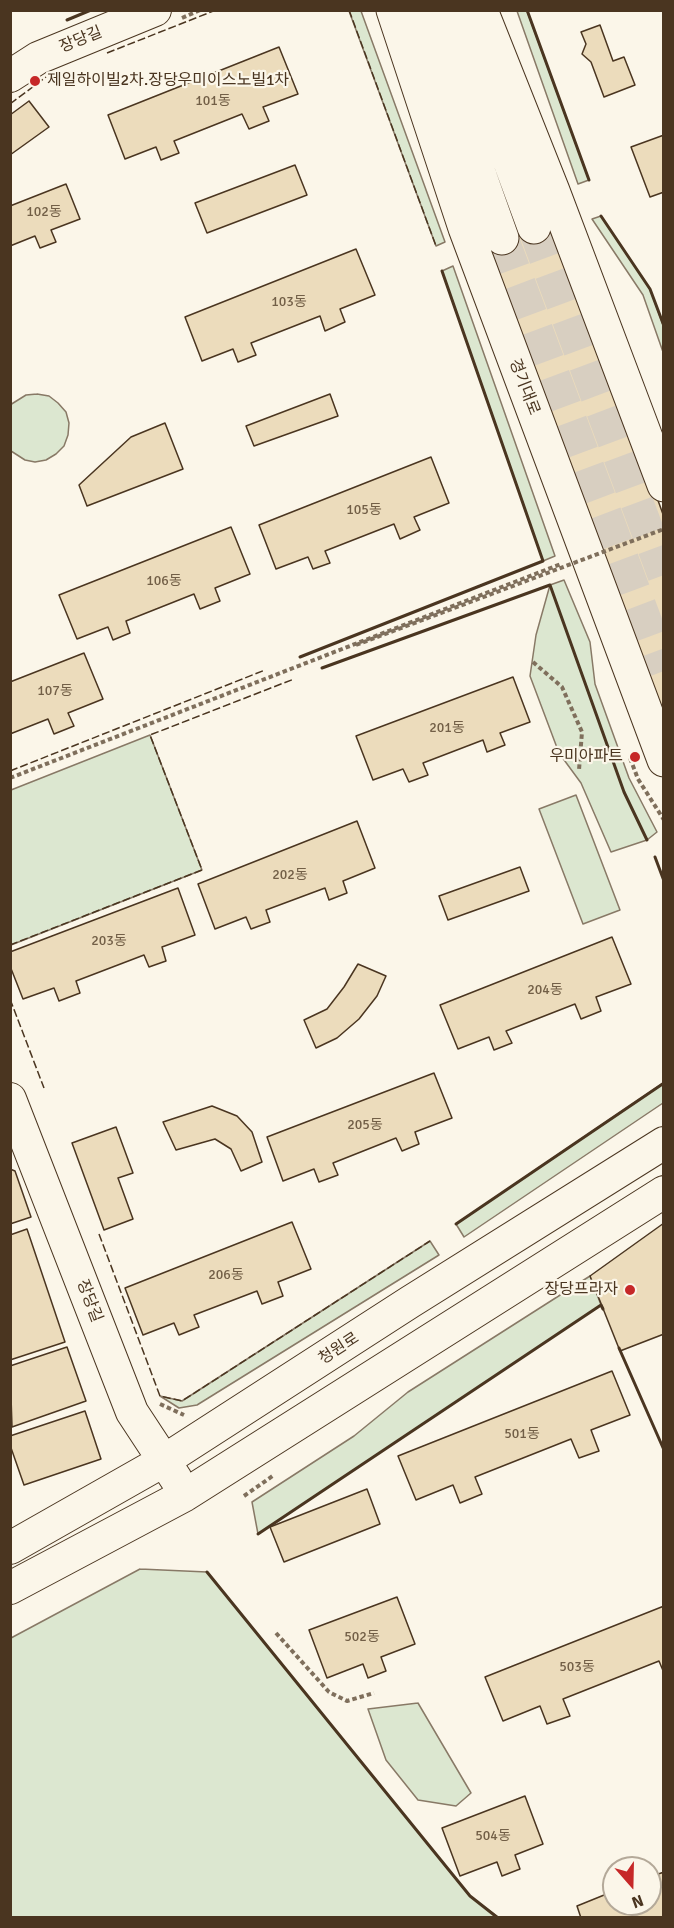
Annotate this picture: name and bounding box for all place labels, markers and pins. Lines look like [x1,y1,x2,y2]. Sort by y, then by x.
place label: 제일하이빌2차.장당우미이스노빌1차 [47,71,289,91]
marker: 제일하이빌2차.장당우미이스노빌1차 [28,74,42,88]
place label: 우미아파트 [549,747,623,767]
marker: 우미아파트 [628,750,642,764]
place label: 장당프라자 [544,1280,618,1300]
marker: 장당프라자 [623,1283,637,1297]

